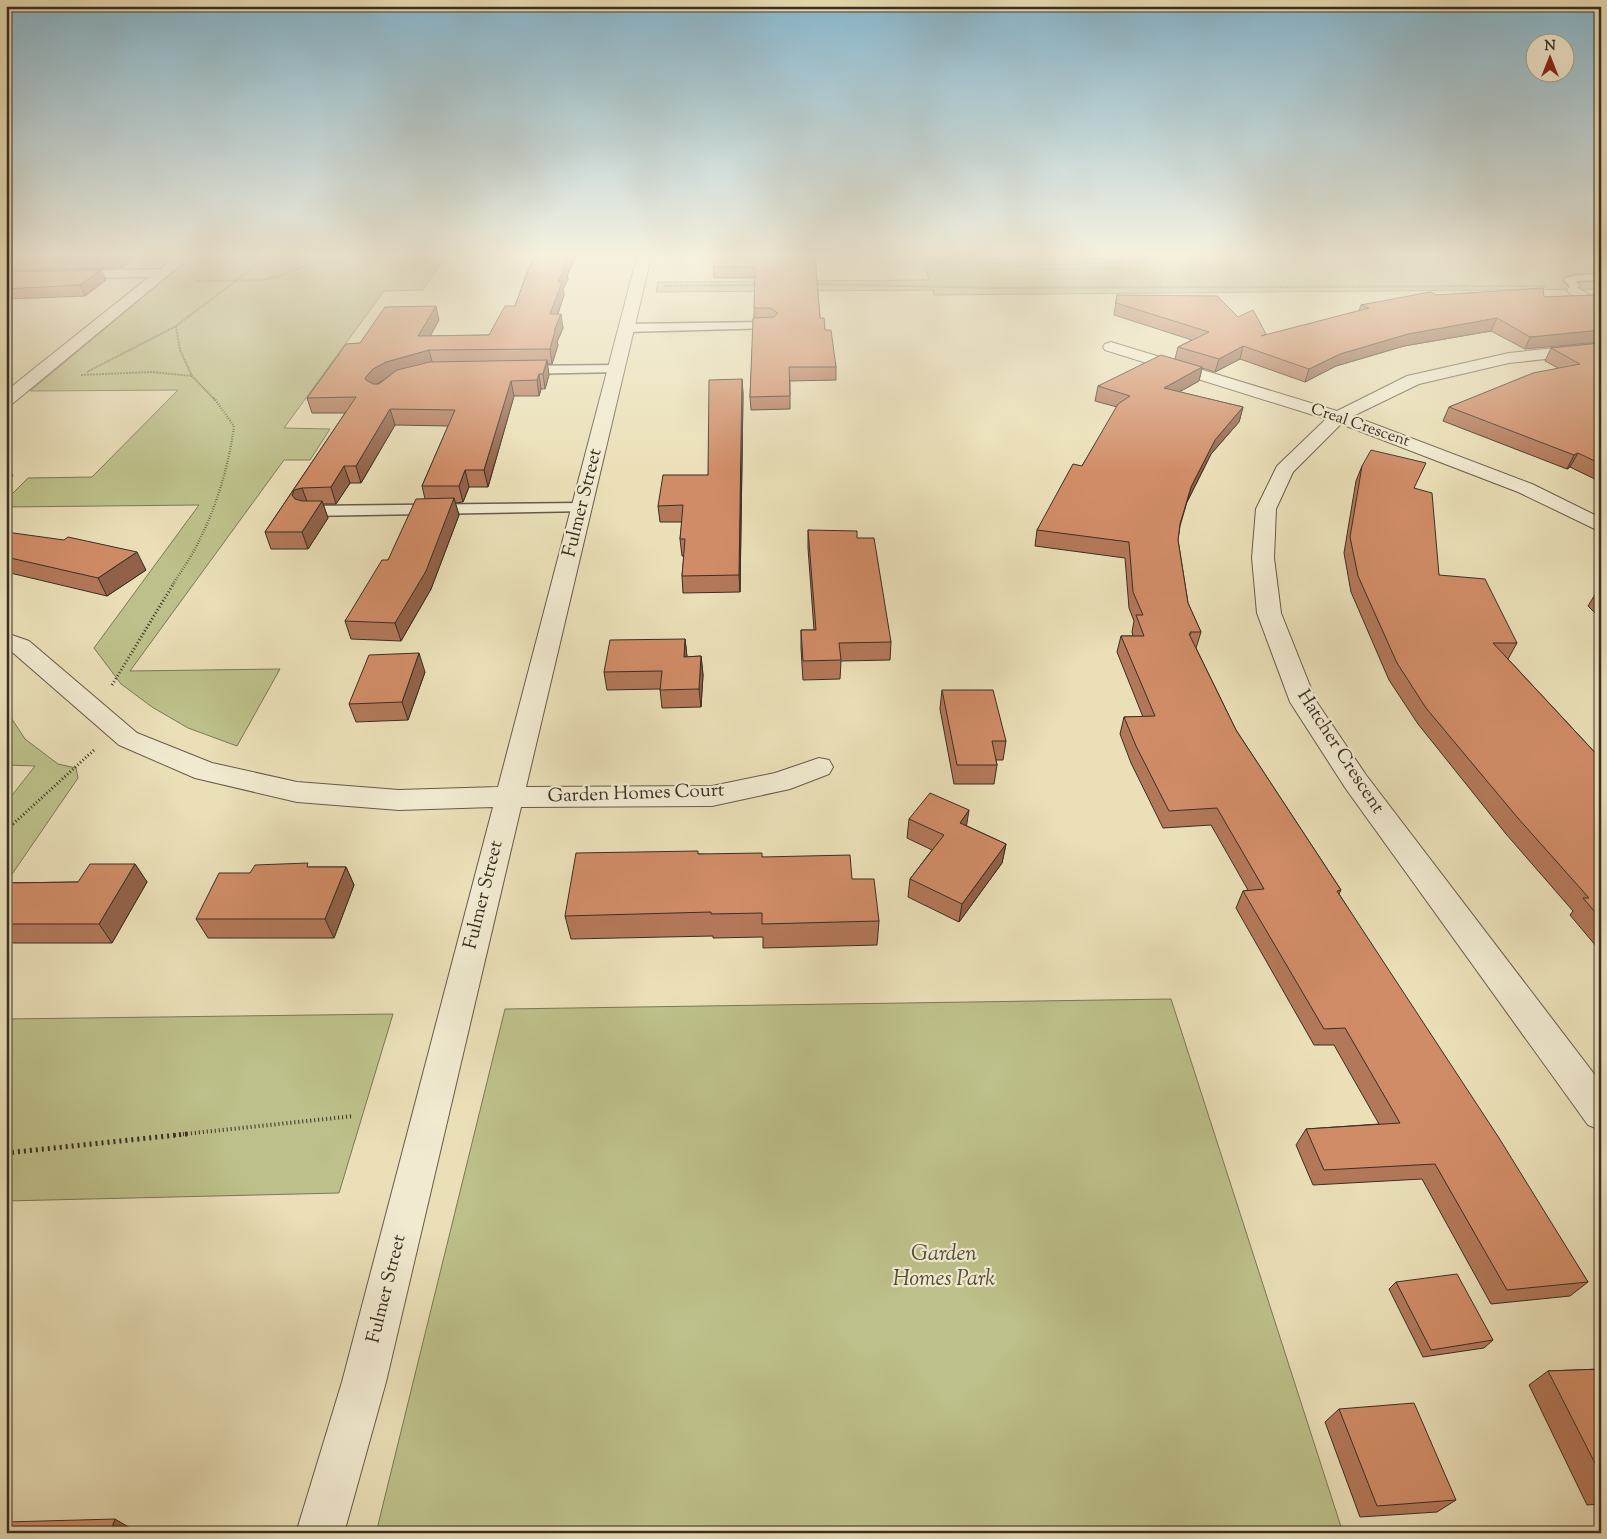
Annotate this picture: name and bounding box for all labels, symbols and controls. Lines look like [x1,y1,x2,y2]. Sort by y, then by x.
north arrow [1524,32,1574,82]
text: N [1544,37,1556,57]
street label: Creal Crescent [1307,398,1413,454]
street label: Fulmer Street [556,445,610,560]
street label: Hatcher Crescent [1290,685,1391,820]
street label: Garden Homes Court [547,777,725,811]
street label: Fulmer Street [457,837,511,952]
street label: Fulmer Street [360,1231,414,1346]
park label: Garden Homes Park [893,1239,995,1296]

